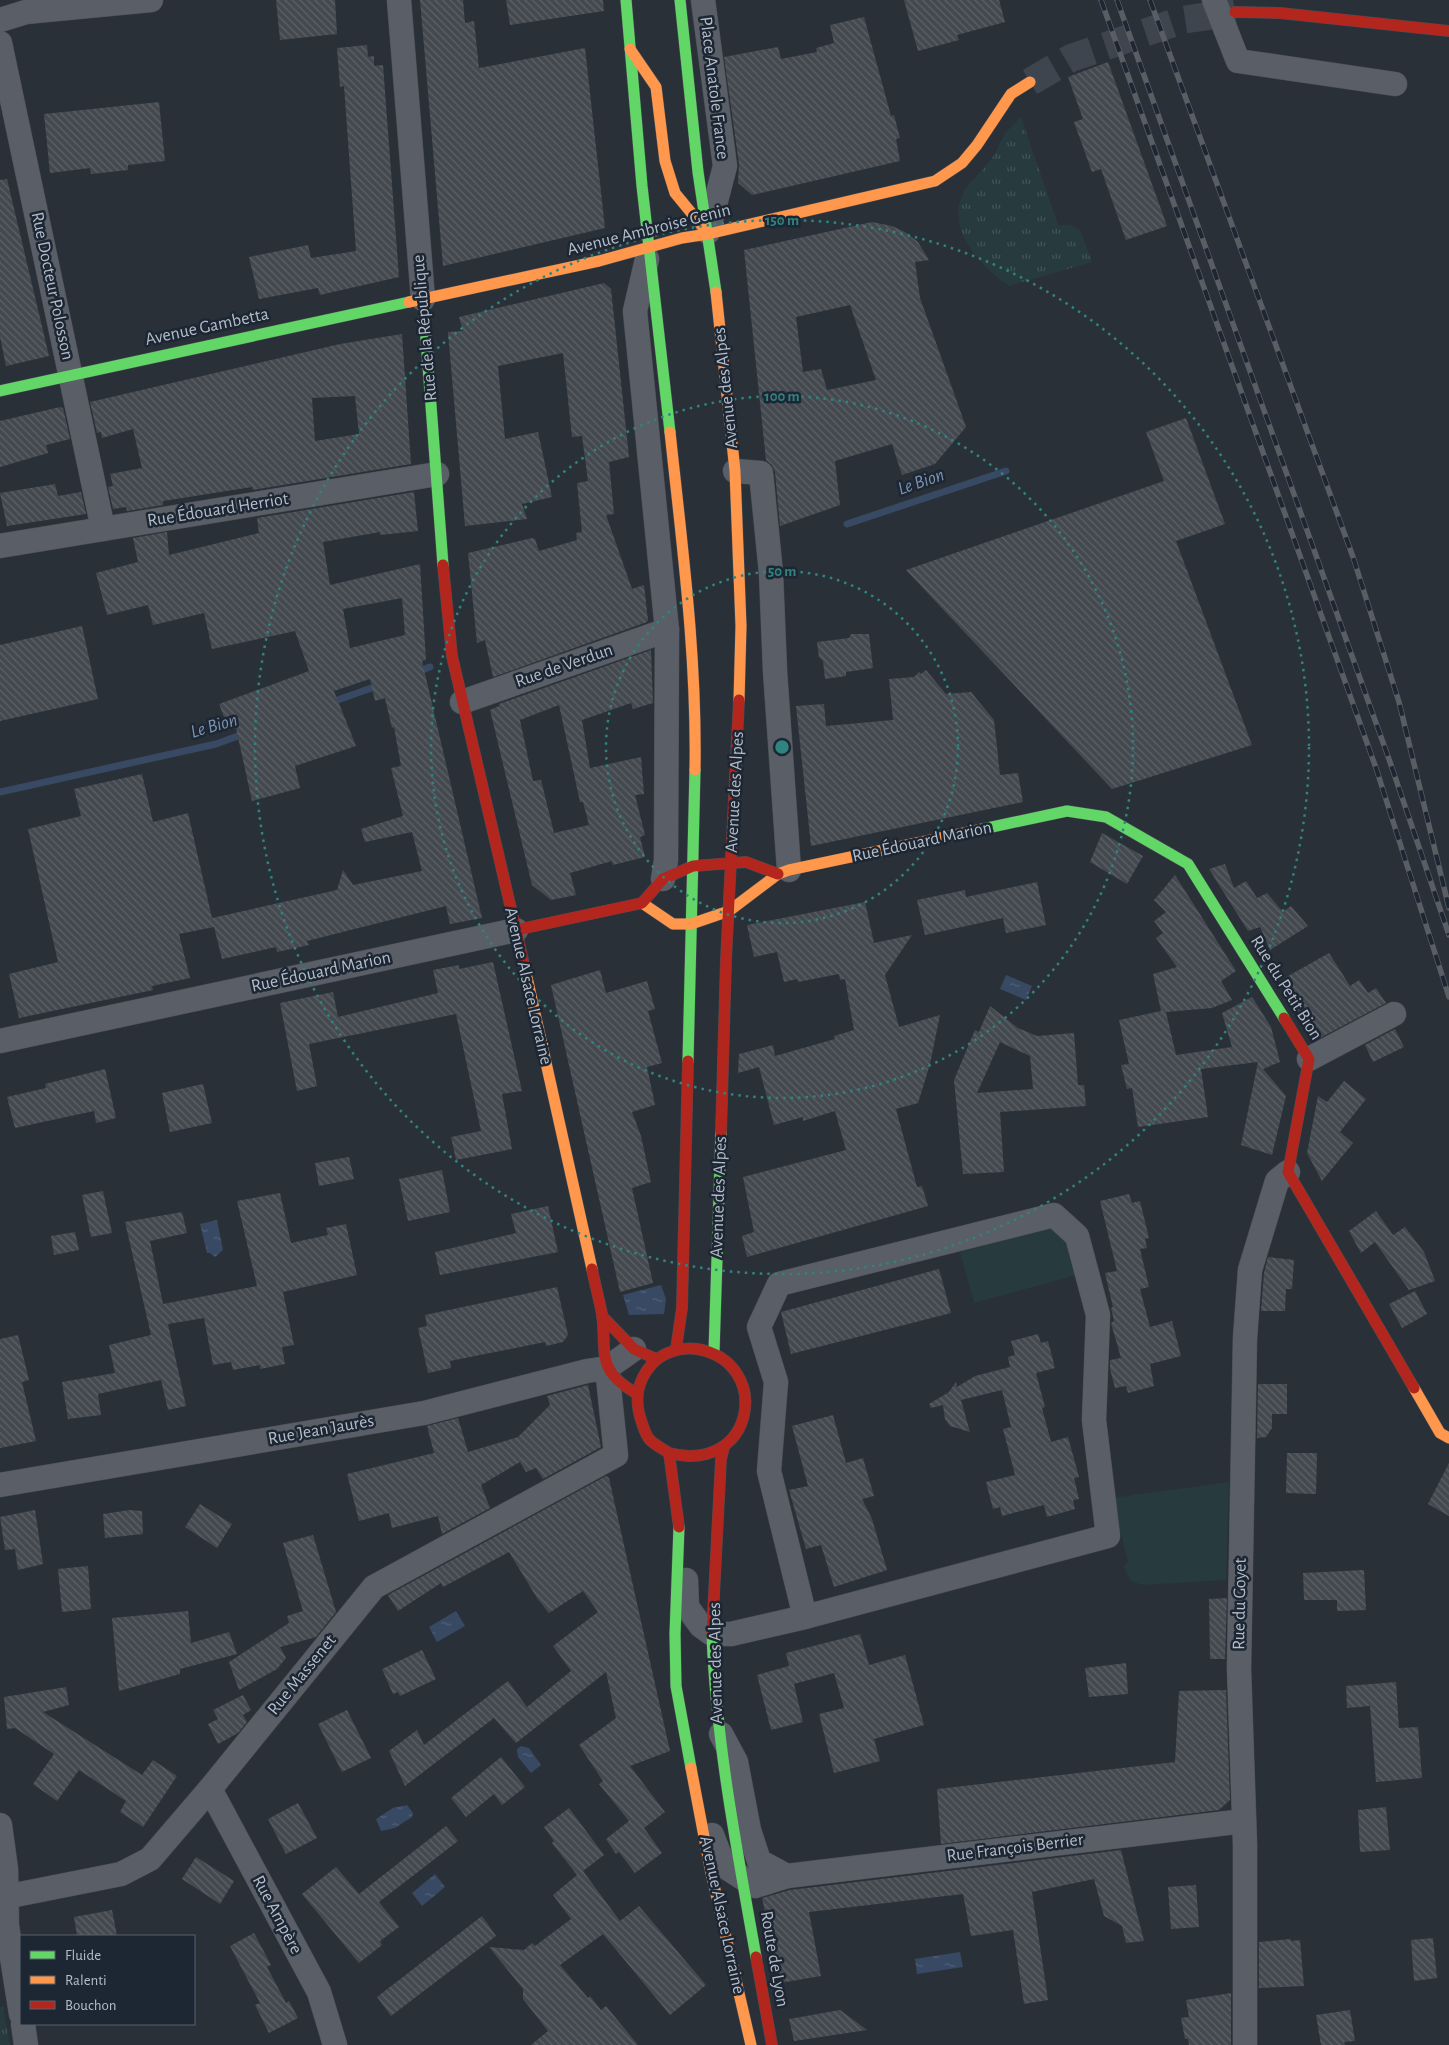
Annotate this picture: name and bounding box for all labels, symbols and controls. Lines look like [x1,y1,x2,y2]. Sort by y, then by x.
street label: Place Anatole France [696,16,732,160]
street label: Avenue Ambroise Genin [565,201,733,259]
street label: Rue Docteur Polosson [27,210,77,362]
text: 150 m [765,213,799,228]
street label: Rue de la République [410,254,440,402]
street label: Avenue Gambetta [144,305,270,349]
street label: Avenue des Alpes [711,327,741,449]
text: 100 m [764,389,800,404]
water label: Le Bion [895,465,947,499]
street label: Rue Édouard Herriot [146,487,290,530]
text: 50 m [768,564,796,579]
street label: Rue de Verdun [513,641,615,691]
water label: Le Bion [188,710,240,742]
street label: Avenue des Alpes [723,731,747,853]
centre of rings [773,738,791,756]
street label: Rue Édouard Marion [850,815,993,866]
street label: Avenue Alsace Lorraine [501,906,555,1066]
street label: Rue du Petit Bion [1247,933,1325,1043]
street label: Rue Édouard Marion [249,945,392,996]
street label: Avenue des Alpes [708,1136,730,1258]
street label: Rue Jean Jaurès [267,1412,375,1448]
street label: Rue du Goyet [1230,1558,1250,1650]
street label: Avenue des Alpes [706,1602,726,1724]
street label: Rue Massenet [264,1631,340,1718]
street label: Rue François Berrier [945,1831,1085,1865]
street label: Avenue Alsace Lorraine [696,1834,748,1996]
street label: Rue Ampère [249,1873,305,1957]
street label: Route de Lyon [757,1910,791,2008]
legend [20,1935,195,2025]
text: Fluide [65,1948,101,1963]
text: Ralenti [65,1973,107,1988]
text: Bouchon [65,1998,116,2013]

